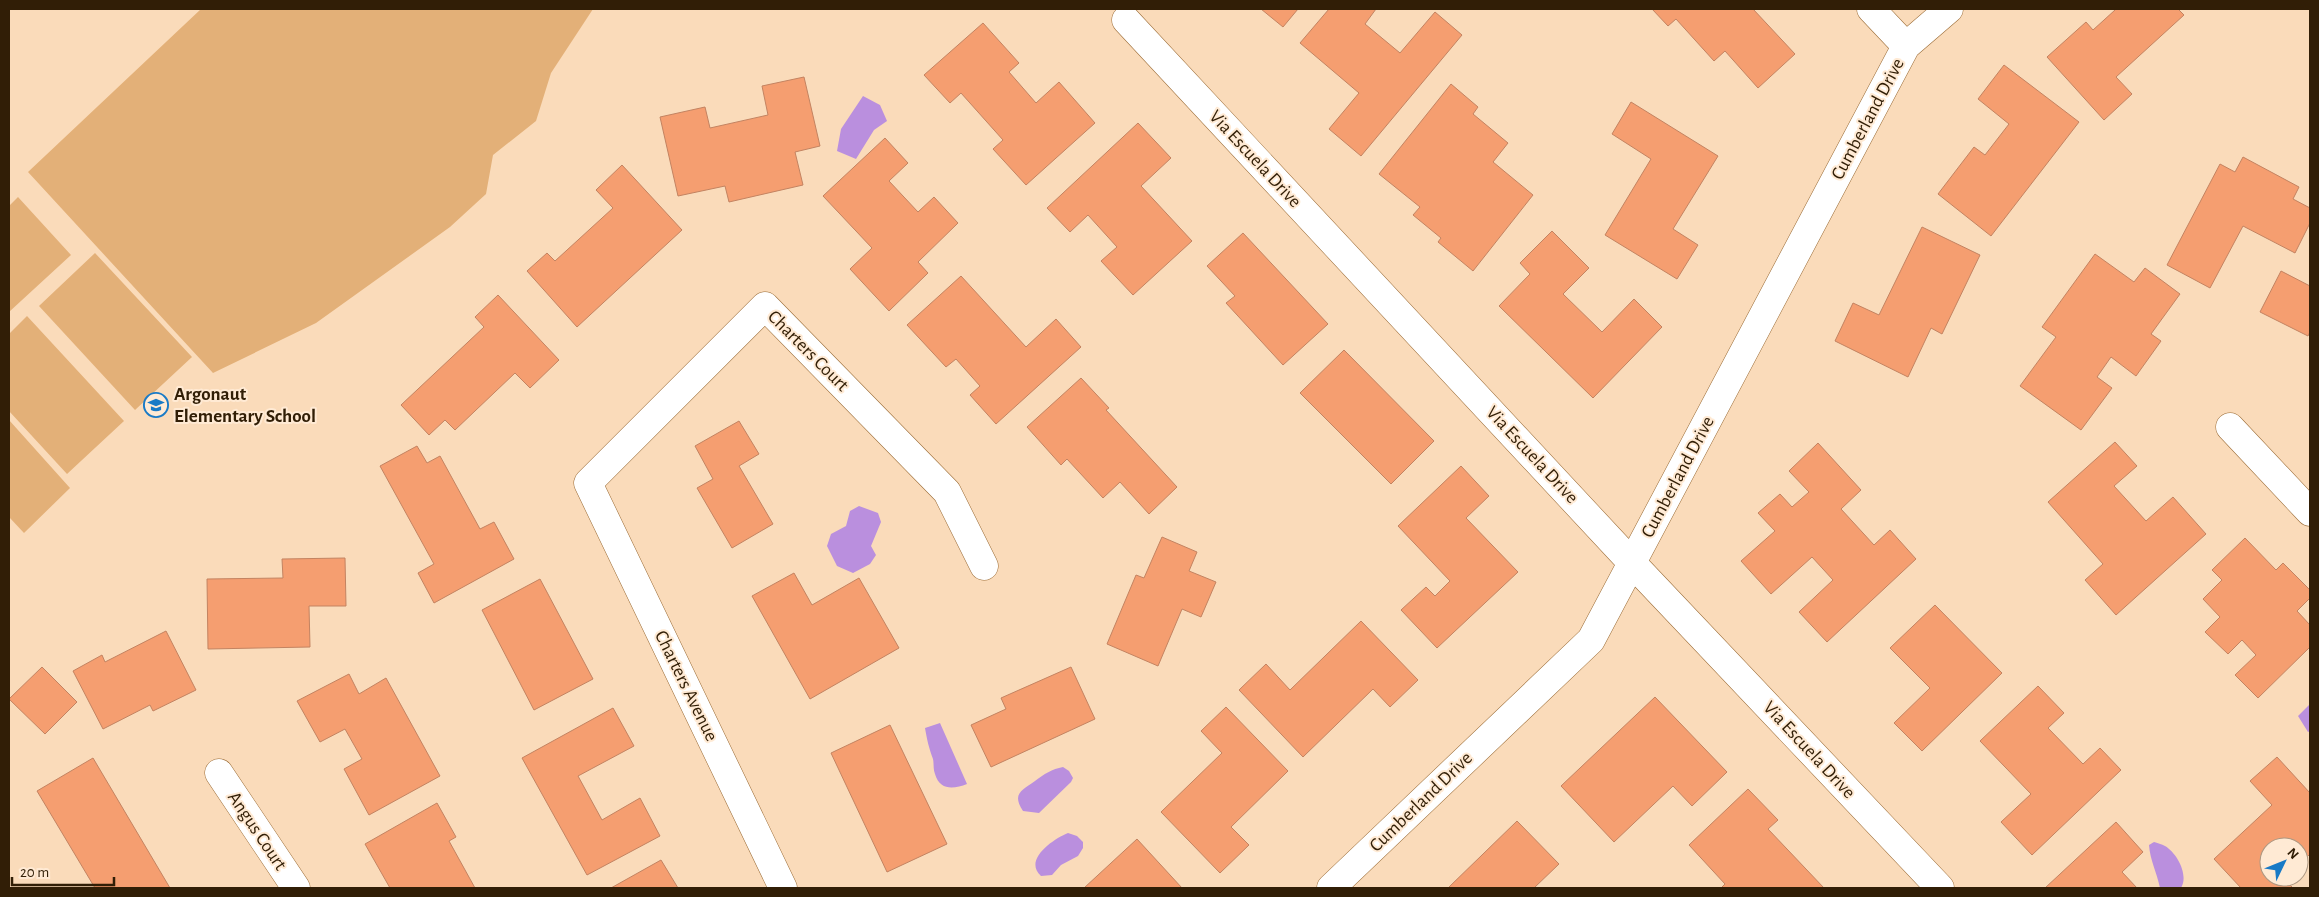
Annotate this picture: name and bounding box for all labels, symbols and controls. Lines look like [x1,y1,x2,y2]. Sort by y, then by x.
street label: Cumberland Drive [1828,55,1908,183]
street label: Via Escuela Drive [1205,107,1305,211]
street label: Charters Court [764,307,852,395]
place label: Argonaut Elementary School [174,385,316,426]
school or university icon: Argonaut Elementary School [143,392,169,418]
street label: Via Escuela Drive [1482,403,1582,507]
street label: Cumberland Drive [1638,413,1718,541]
street label: Charters Avenue [651,628,721,744]
street label: Via Escuela Drive [1759,698,1859,802]
street label: Cumberland Drive [1366,748,1476,856]
street label: Angus Court [224,788,290,874]
north arrow [2259,837,2309,887]
text: N [2284,845,2301,862]
scale bar [12,854,115,886]
text: 20 m [20,865,49,880]

